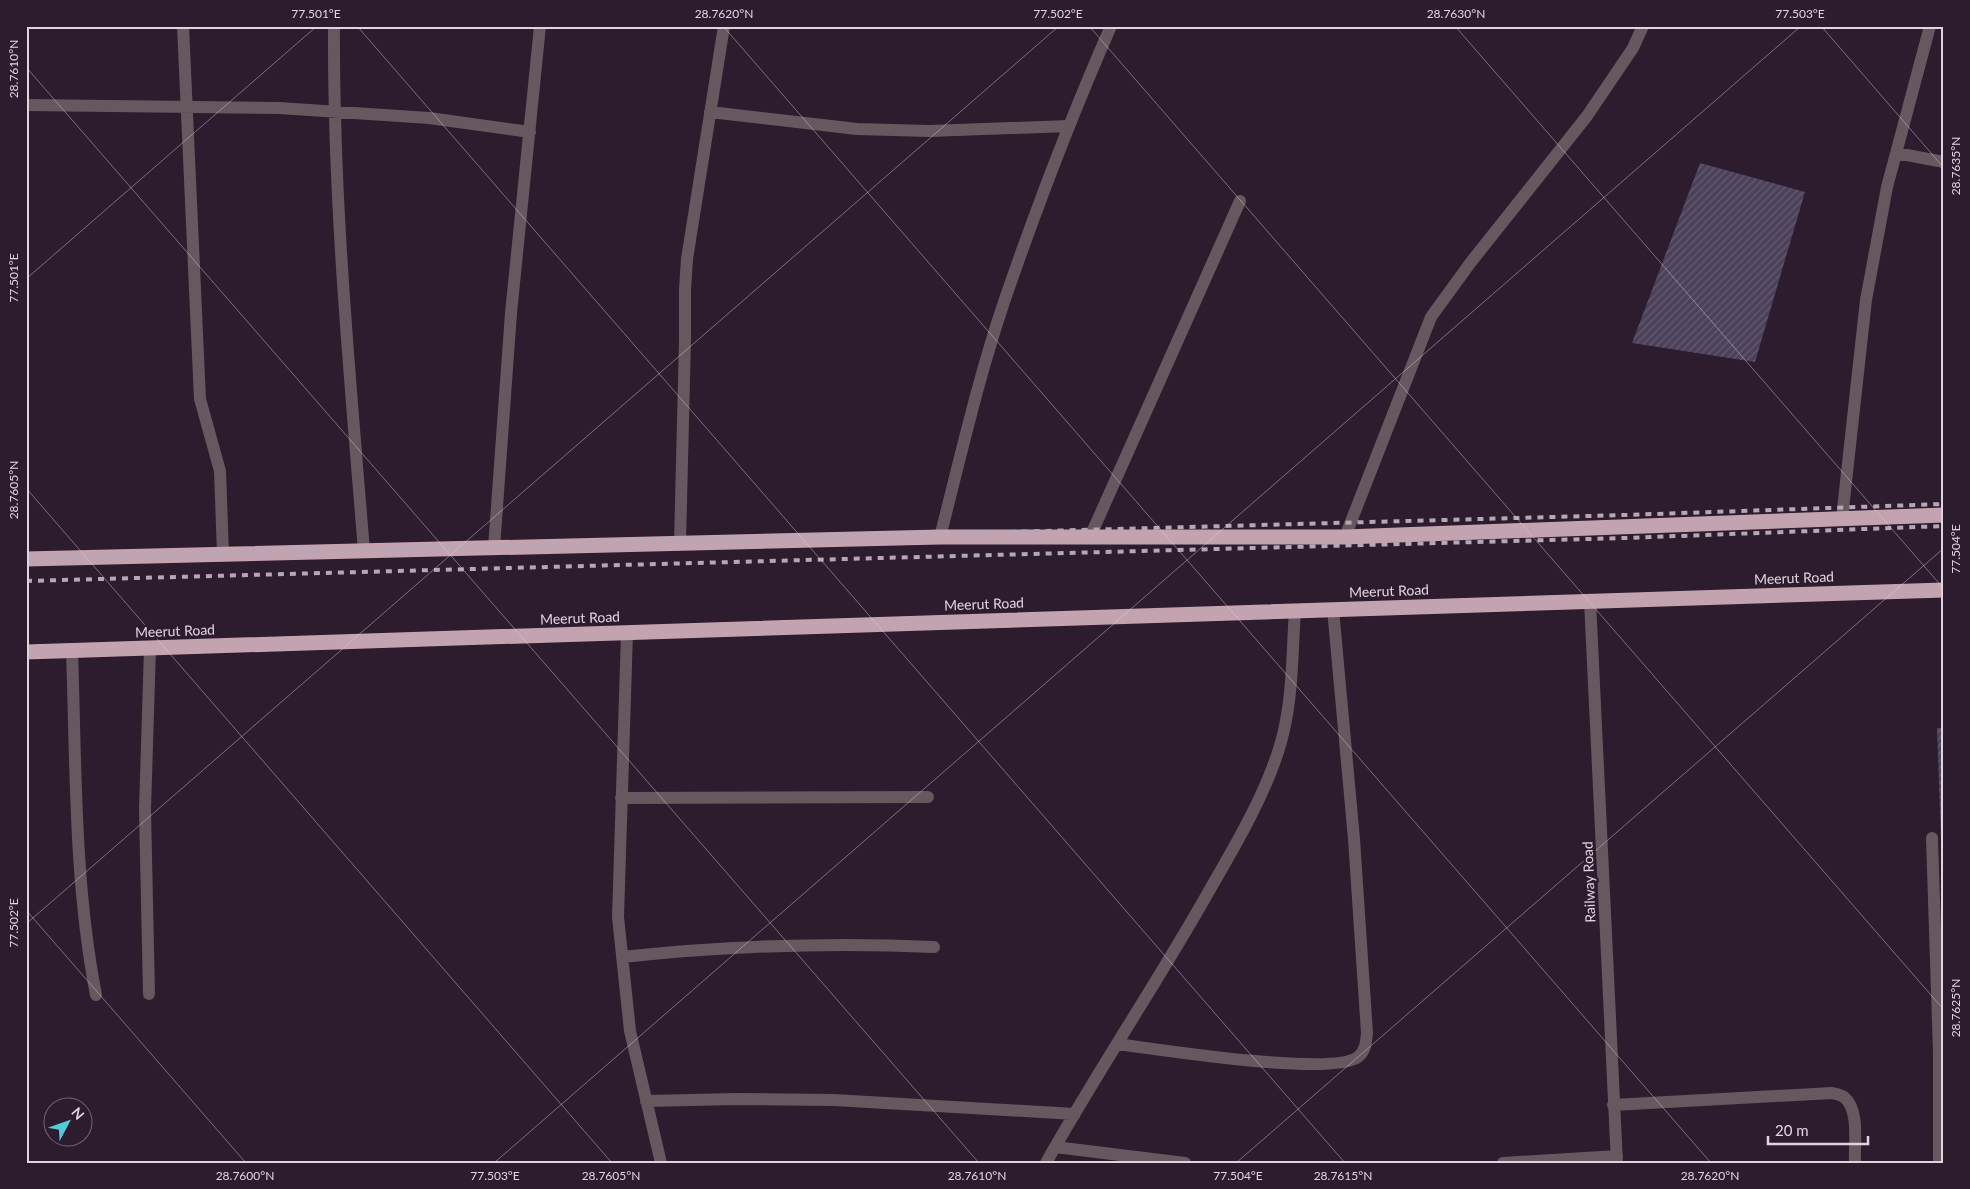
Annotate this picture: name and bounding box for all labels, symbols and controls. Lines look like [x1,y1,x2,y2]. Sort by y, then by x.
text: 77.501°E [291,6,341,21]
text: 28.7620°N [695,6,753,21]
text: 77.502°E [1033,6,1083,21]
text: 28.7630°N [1427,6,1485,21]
text: 77.503°E [1775,6,1825,21]
text: 28.7610°N [6,40,21,98]
text: 28.7635°N [1948,137,1963,195]
text: 77.501°E [6,253,21,303]
text: 28.7605°N [6,461,21,519]
text: 77.504°E [1948,524,1963,574]
street label: Meerut Road [1754,568,1834,587]
street label: Meerut Road [1349,581,1429,600]
street label: Meerut Road [944,594,1024,613]
street label: Meerut Road [540,608,620,627]
street label: Meerut Road [135,621,215,640]
street label: Railway Road [1579,841,1598,923]
text: 77.502°E [6,898,21,948]
text: 28.7625°N [1948,979,1963,1037]
north arrow [42,1096,92,1146]
text: N [68,1103,88,1123]
scale bar [1768,1114,1868,1146]
text: 20 m [1775,1121,1809,1139]
text: 28.7600°N [216,1168,274,1183]
text: 77.503°E [470,1168,520,1183]
text: 28.7605°N [582,1168,640,1183]
text: 28.7610°N [948,1168,1006,1183]
text: 77.504°E [1213,1168,1263,1183]
text: 28.7615°N [1314,1168,1372,1183]
text: 28.7620°N [1681,1168,1739,1183]

